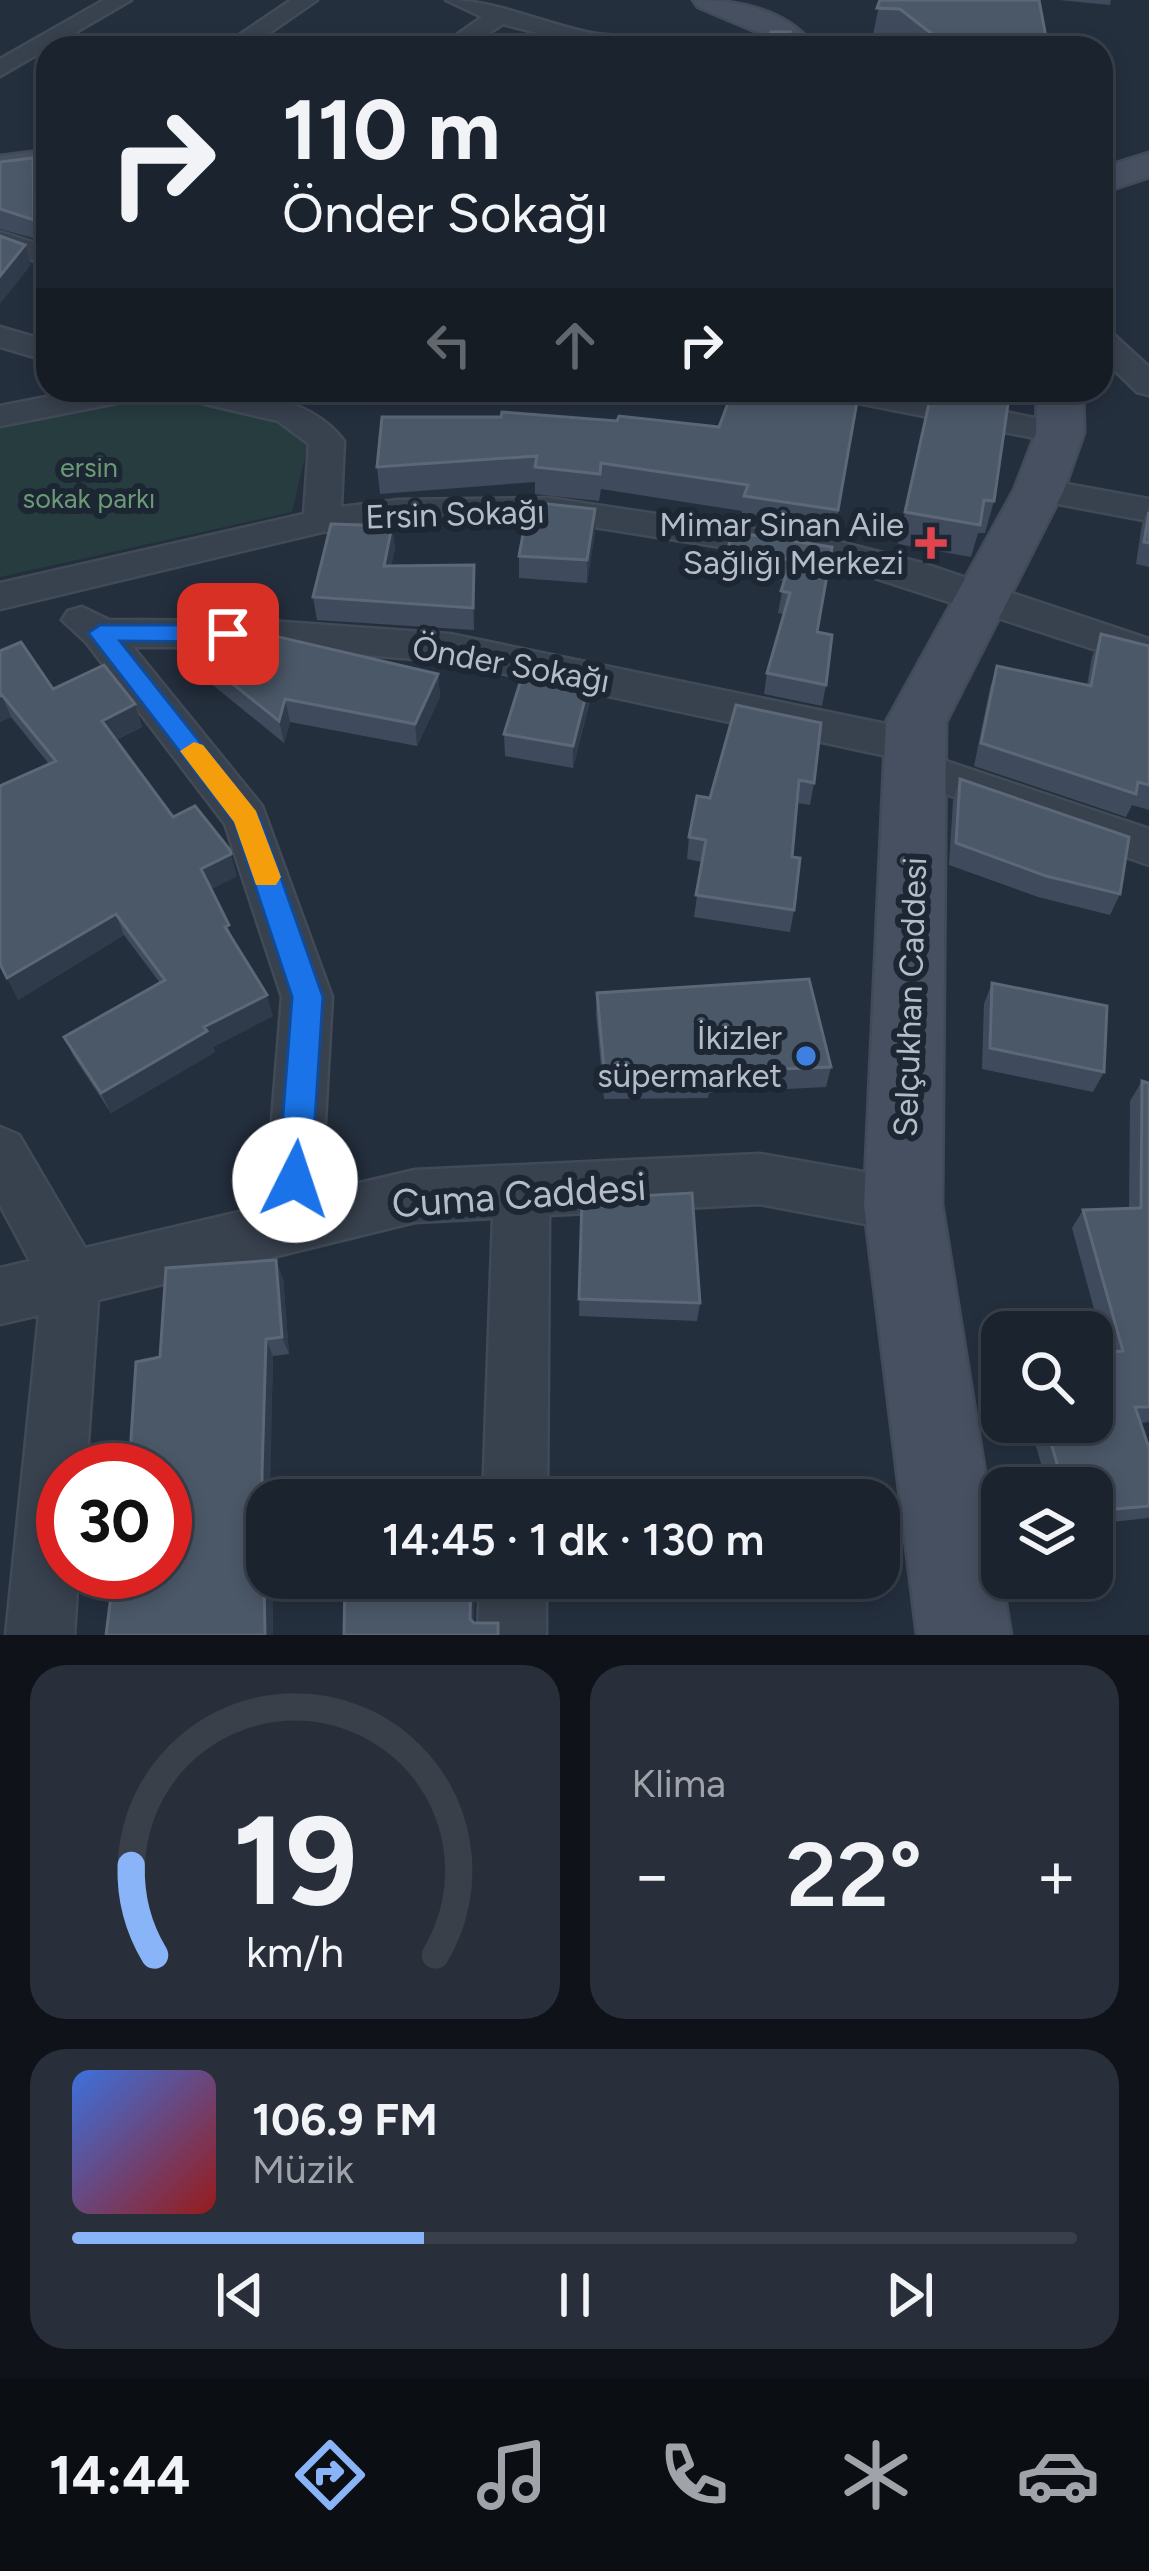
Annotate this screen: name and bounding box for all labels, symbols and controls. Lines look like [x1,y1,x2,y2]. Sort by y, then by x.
text: 110 m [282,79,501,180]
icon: right [84,84,240,240]
text: Önder Sokağı [282,181,609,246]
icon: left [416,312,482,378]
icon: ahead [542,312,608,378]
icon: right [668,312,734,378]
park label: ersin sokak parkı [23,451,155,515]
street label: Ersin Sokağı [365,491,545,537]
place label: Mimar Sinan Aile Sağlığı Merkezi [659,505,904,582]
marker: Mimar Sinan Aile Sağlığı Merkezi [915,527,947,559]
pin [177,583,279,685]
icon: arrive [195,601,261,667]
street label: Önder Sokağı [409,627,613,701]
street label: Selçukhan Caddesi [886,856,934,1138]
place label: İkizler süpermarket [597,1018,782,1095]
marker: İkizler süpermarket [793,1043,819,1069]
position arrow [232,1117,358,1243]
street label: Cuma Caddesi [390,1163,648,1227]
map controls [981,1311,1113,1599]
button: search [981,1311,1113,1443]
speed limit sign: 30 [36,1443,192,1599]
button: layers [981,1467,1113,1599]
text: 14:45 · 1 dk · 130 m [382,1512,764,1566]
text: Klima [632,1760,726,1807]
text: 19 [232,1785,357,1935]
text: 22° [786,1820,922,1929]
text: − [632,1835,673,1915]
text: + [1036,1835,1077,1915]
text: km/h [246,1926,344,1978]
text: 106.9 FM [252,2092,438,2146]
text: Müzik [252,2146,354,2193]
icon: previous [207,2262,273,2328]
icon: pause [542,2262,608,2328]
icon: next [877,2262,943,2328]
icon: directions [288,2433,372,2517]
icon: music [470,2433,554,2517]
icon: phone [652,2433,736,2517]
icon: climate [834,2433,918,2517]
icon: car [1016,2433,1100,2517]
text: 14:44 [49,2443,191,2508]

